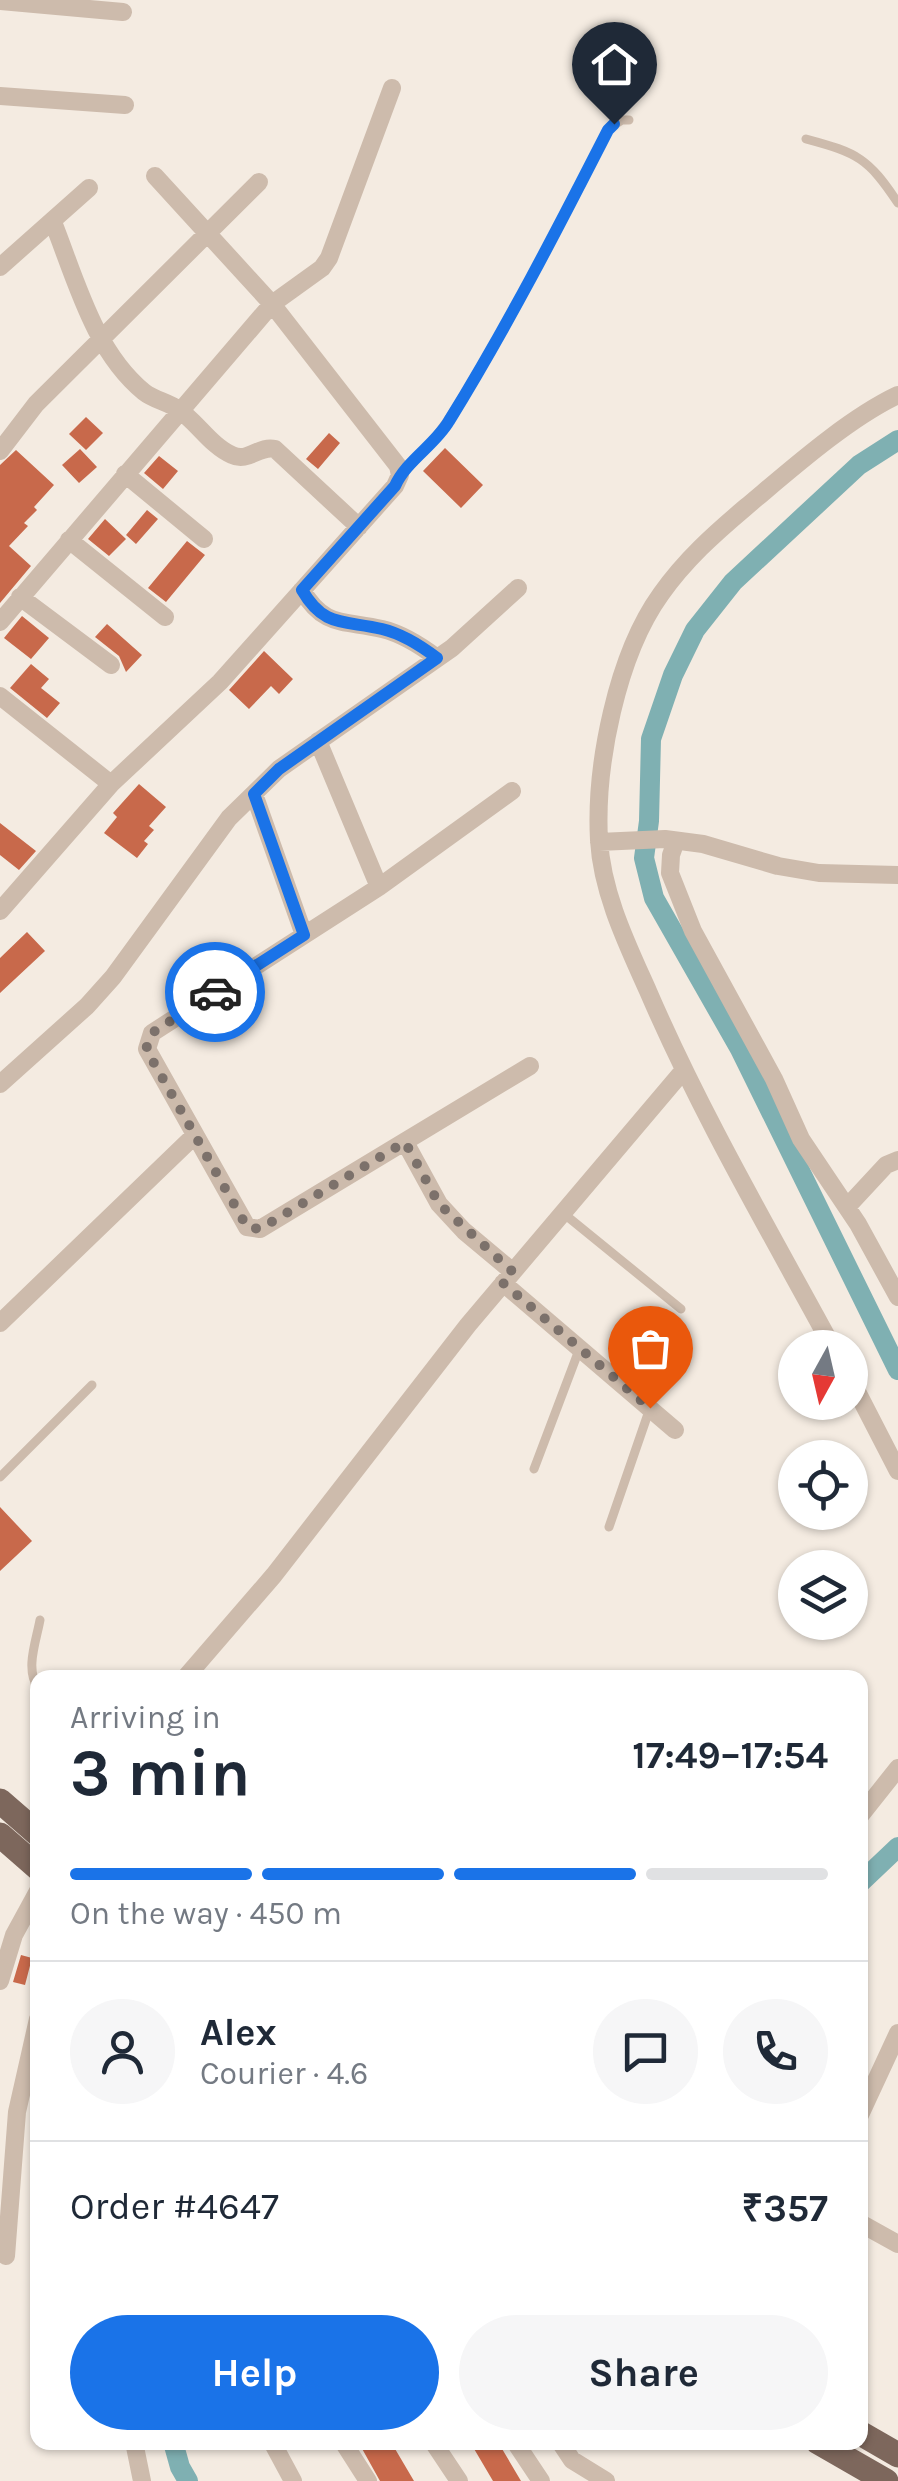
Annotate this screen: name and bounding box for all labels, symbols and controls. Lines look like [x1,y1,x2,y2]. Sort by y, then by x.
pin [572,22,657,125]
icon: home [587,37,642,92]
courier [165,942,265,1042]
icon: car [188,965,243,1020]
pin [608,1306,693,1409]
icon: bag [623,1321,678,1376]
north arrow [778,1330,868,1420]
map controls [778,1330,868,1640]
button: locate [778,1440,868,1530]
button: layers [778,1550,868,1640]
text: Arriving in [70,1699,221,1736]
text: 17:49–17:54 [632,1733,828,1778]
text: 3 min [70,1735,250,1811]
text: On the way · 450 m [70,1895,342,1932]
button: person [70,1999,175,2104]
button: chat [593,1999,698,2104]
button: phone [723,1999,828,2104]
text: Alex [200,2010,277,2055]
text: Courier · 4.6 [200,2055,368,2092]
text: Order #4647 [70,2184,279,2229]
text: ₹357 [742,2186,828,2231]
button: Help [70,2315,439,2430]
button: Share [459,2315,828,2430]

